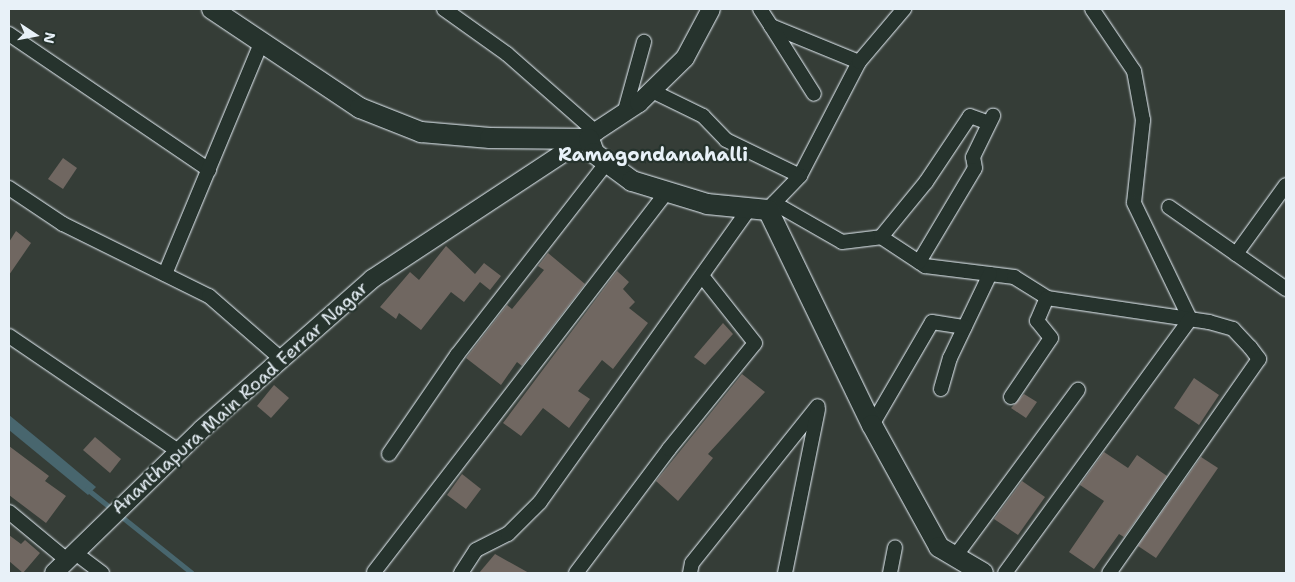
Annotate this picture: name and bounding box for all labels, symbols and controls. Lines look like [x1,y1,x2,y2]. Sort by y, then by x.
north arrow [10,10,60,60]
text: N [40,31,60,45]
district label: Ramagondanahalli [558,144,748,166]
street label: Ananthapura Main Road Ferrar Nagar [107,277,373,519]

